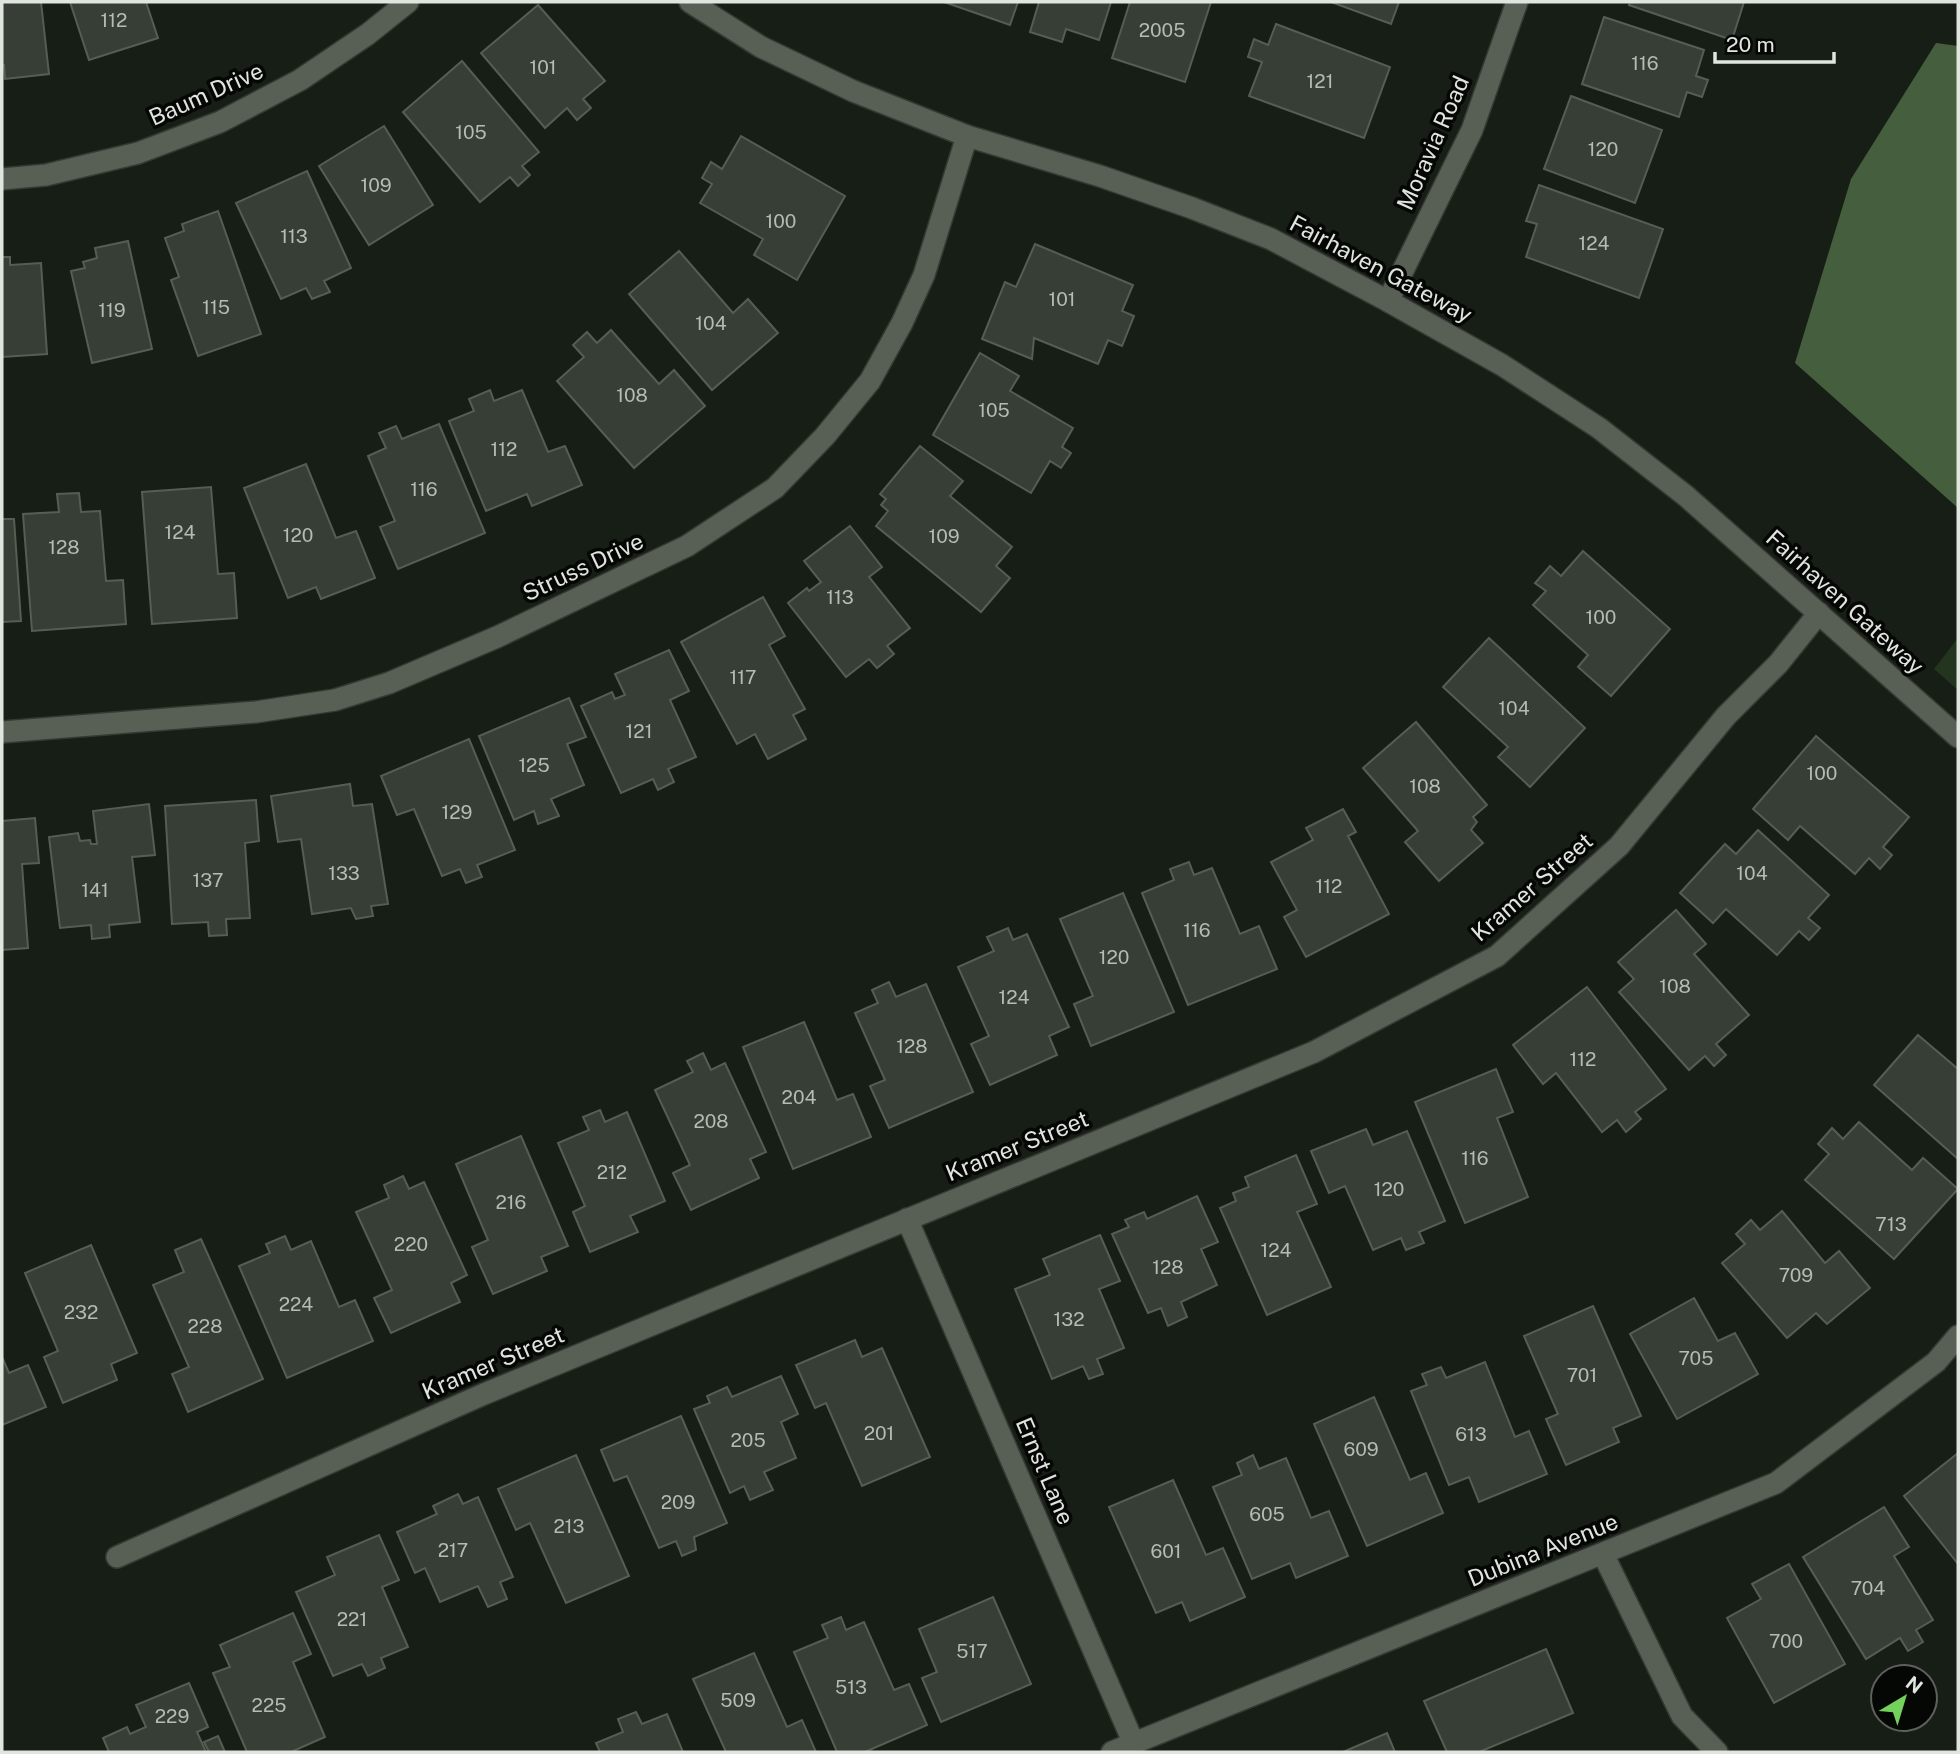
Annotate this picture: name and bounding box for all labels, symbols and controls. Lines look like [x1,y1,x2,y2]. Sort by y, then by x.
house number: 112 [101,9,127,31]
house number: 2005 [1139,19,1185,41]
scale bar [1715,21,1834,65]
text: 20 m [1726,32,1775,57]
house number: 116 [1631,52,1659,74]
street label: Baum Drive [145,56,267,131]
house number: 101 [529,56,557,78]
house number: 121 [1307,70,1333,92]
street label: Moravia Road [1391,71,1474,214]
house number: 105 [455,121,487,143]
house number: 120 [1588,138,1618,160]
house number: 109 [360,174,392,196]
street label: Fairhaven Gateway [1285,209,1477,328]
house number: 100 [766,210,796,232]
house number: 113 [280,225,308,247]
house number: 124 [1579,232,1610,254]
house number: 101 [1048,288,1076,310]
house number: 115 [202,296,230,318]
house number: 119 [98,299,126,321]
house number: 104 [695,312,727,334]
house number: 108 [616,384,648,406]
house number: 105 [978,399,1010,421]
house number: 112 [491,438,517,460]
house number: 116 [410,478,438,500]
house number: 124 [165,521,196,543]
house number: 120 [283,524,313,546]
street label: Fairhaven Gateway [1761,524,1930,679]
house number: 109 [928,525,960,547]
street label: Struss Drive [518,527,647,606]
house number: 128 [48,536,80,558]
house number: 113 [826,586,854,608]
house number: 100 [1586,606,1616,628]
house number: 117 [730,666,756,688]
house number: 104 [1498,697,1530,719]
house number: 121 [626,720,652,742]
house number: 125 [518,754,550,776]
house number: 100 [1807,762,1837,784]
house number: 108 [1409,775,1441,797]
house number: 129 [442,801,472,823]
street label: Kramer Street [1466,827,1598,947]
house number: 133 [328,862,360,884]
house number: 104 [1736,862,1768,884]
house number: 137 [193,869,223,891]
house number: 112 [1316,875,1342,897]
house number: 141 [81,879,109,901]
house number: 116 [1183,919,1211,941]
house number: 120 [1099,946,1129,968]
house number: 108 [1659,975,1691,997]
house number: 124 [999,986,1030,1008]
house number: 128 [896,1035,928,1057]
house number: 112 [1570,1048,1596,1070]
house number: 204 [782,1086,816,1108]
street label: Kramer Street [941,1105,1092,1186]
house number: 208 [693,1110,729,1132]
house number: 116 [1461,1147,1489,1169]
house number: 212 [597,1161,627,1183]
house number: 120 [1374,1178,1404,1200]
house number: 216 [496,1191,526,1213]
house number: 713 [1875,1213,1907,1235]
house number: 220 [394,1233,428,1255]
house number: 124 [1261,1239,1292,1261]
house number: 128 [1152,1256,1184,1278]
house number: 709 [1779,1264,1813,1286]
house number: 224 [279,1293,313,1315]
house number: 232 [64,1301,98,1323]
house number: 132 [1053,1308,1085,1330]
house number: 228 [188,1315,222,1337]
street label: Kramer Street [418,1320,568,1405]
house number: 705 [1679,1347,1713,1369]
house number: 701 [1567,1364,1597,1386]
street label: Ernst Lane [1011,1413,1080,1529]
house number: 201 [864,1422,894,1444]
house number: 613 [1455,1423,1487,1445]
house number: 205 [730,1429,766,1451]
house number: 609 [1343,1438,1379,1460]
house number: 209 [661,1491,695,1513]
house number: 605 [1249,1503,1285,1525]
street label: Dubina Avenue [1464,1507,1622,1592]
house number: 213 [553,1515,585,1537]
house number: 217 [438,1539,468,1561]
house number: 601 [1150,1540,1182,1562]
house number: 704 [1851,1577,1885,1599]
house number: 221 [337,1608,367,1630]
house number: 700 [1769,1630,1803,1652]
house number: 517 [956,1640,988,1662]
north arrow [1869,1663,1939,1733]
text: N [1902,1671,1927,1698]
house number: 513 [835,1676,867,1698]
house number: 509 [720,1689,756,1711]
house number: 225 [252,1694,286,1716]
house number: 229 [155,1705,189,1727]

